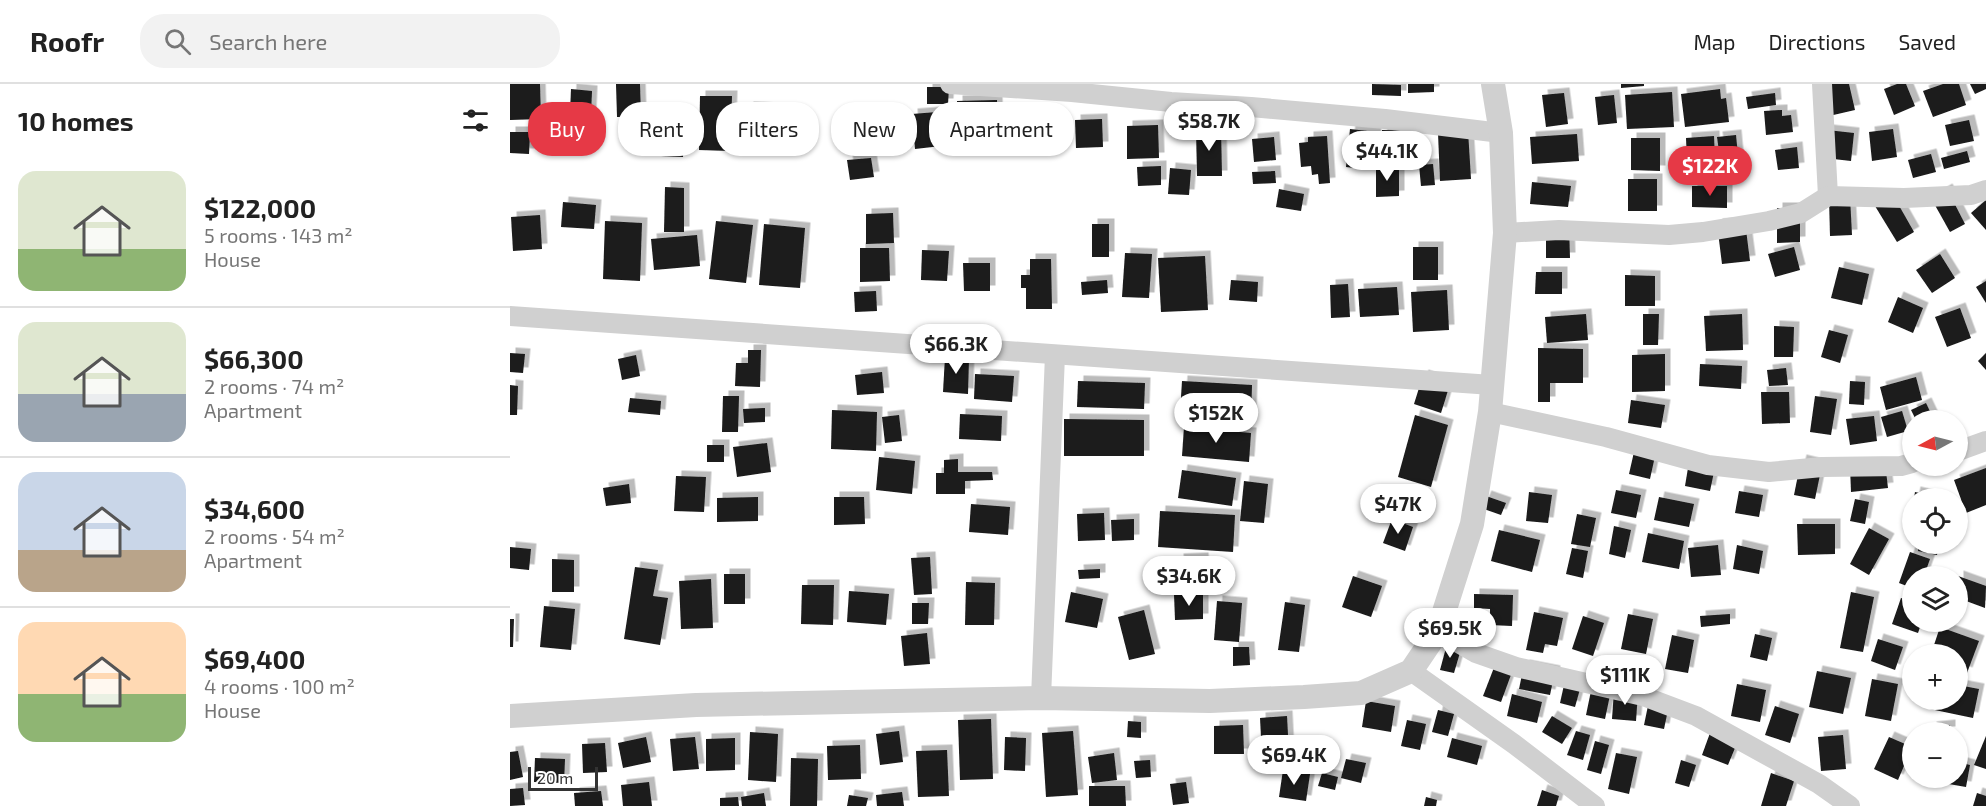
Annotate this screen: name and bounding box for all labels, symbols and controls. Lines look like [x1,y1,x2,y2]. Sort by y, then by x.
search box [140,14,560,68]
text: Roofr [30,24,104,58]
icon: search [161,25,194,58]
text: Search here [209,28,327,54]
text: Map [1693,29,1736,54]
text: Directions [1769,29,1865,54]
text: Saved [1898,29,1956,54]
pin: $58.7K [1160,101,1258,152]
chip: Buy [528,102,606,156]
chip: Rent [618,102,704,156]
chip: Filters [716,102,819,156]
chip: New [831,102,917,156]
chip: Apartment [929,102,1074,156]
icon: filters [459,104,492,137]
text: 10 homes [18,105,134,136]
text: $58.7K [1178,108,1240,132]
pin: $44.1K [1338,131,1436,182]
text: $44.1K [1356,138,1418,162]
pin: $122K [1668,146,1752,197]
text: $122K [1682,153,1738,177]
text: $122,000 [204,192,316,223]
icon: home [66,195,138,267]
text: 5 rooms · 143 m² [204,223,353,247]
text: House [204,247,261,271]
pin: $66.3K [907,324,1005,375]
text: $66.3K [924,331,988,355]
text: $66,300 [204,343,304,374]
icon: home [66,346,138,418]
text: 2 rooms · 74 m² [204,374,344,398]
pin: $152K [1174,393,1258,444]
text: Apartment [204,398,302,422]
text: $152K [1188,400,1244,424]
north arrow [1902,410,1968,476]
map controls [1902,410,1968,788]
pin: $47K [1362,484,1434,535]
button: locate [1902,488,1968,554]
text: $47K [1374,491,1422,515]
text: $34,600 [204,493,305,524]
icon: home [66,496,138,568]
text: 2 rooms · 54 m² [204,524,345,548]
text: Apartment [204,548,302,572]
pin: $34.6K [1140,556,1238,607]
text: $34.6K [1156,563,1222,587]
button: layers [1902,566,1968,632]
pin: $69.5K [1401,608,1499,659]
text: $69.5K [1418,615,1482,639]
text: $69,400 [204,643,305,674]
button: + [1902,644,1968,710]
icon: home [66,646,138,718]
pin: $111K [1583,655,1667,706]
text: $111K [1600,662,1650,686]
text: 4 rooms · 100 m² [204,674,355,698]
text: House [204,698,261,722]
button: − [1902,722,1968,788]
pin: $69.4K [1245,735,1343,786]
text: $69.4K [1261,742,1327,766]
scale bar [528,764,598,792]
text: 20 m [537,768,573,787]

